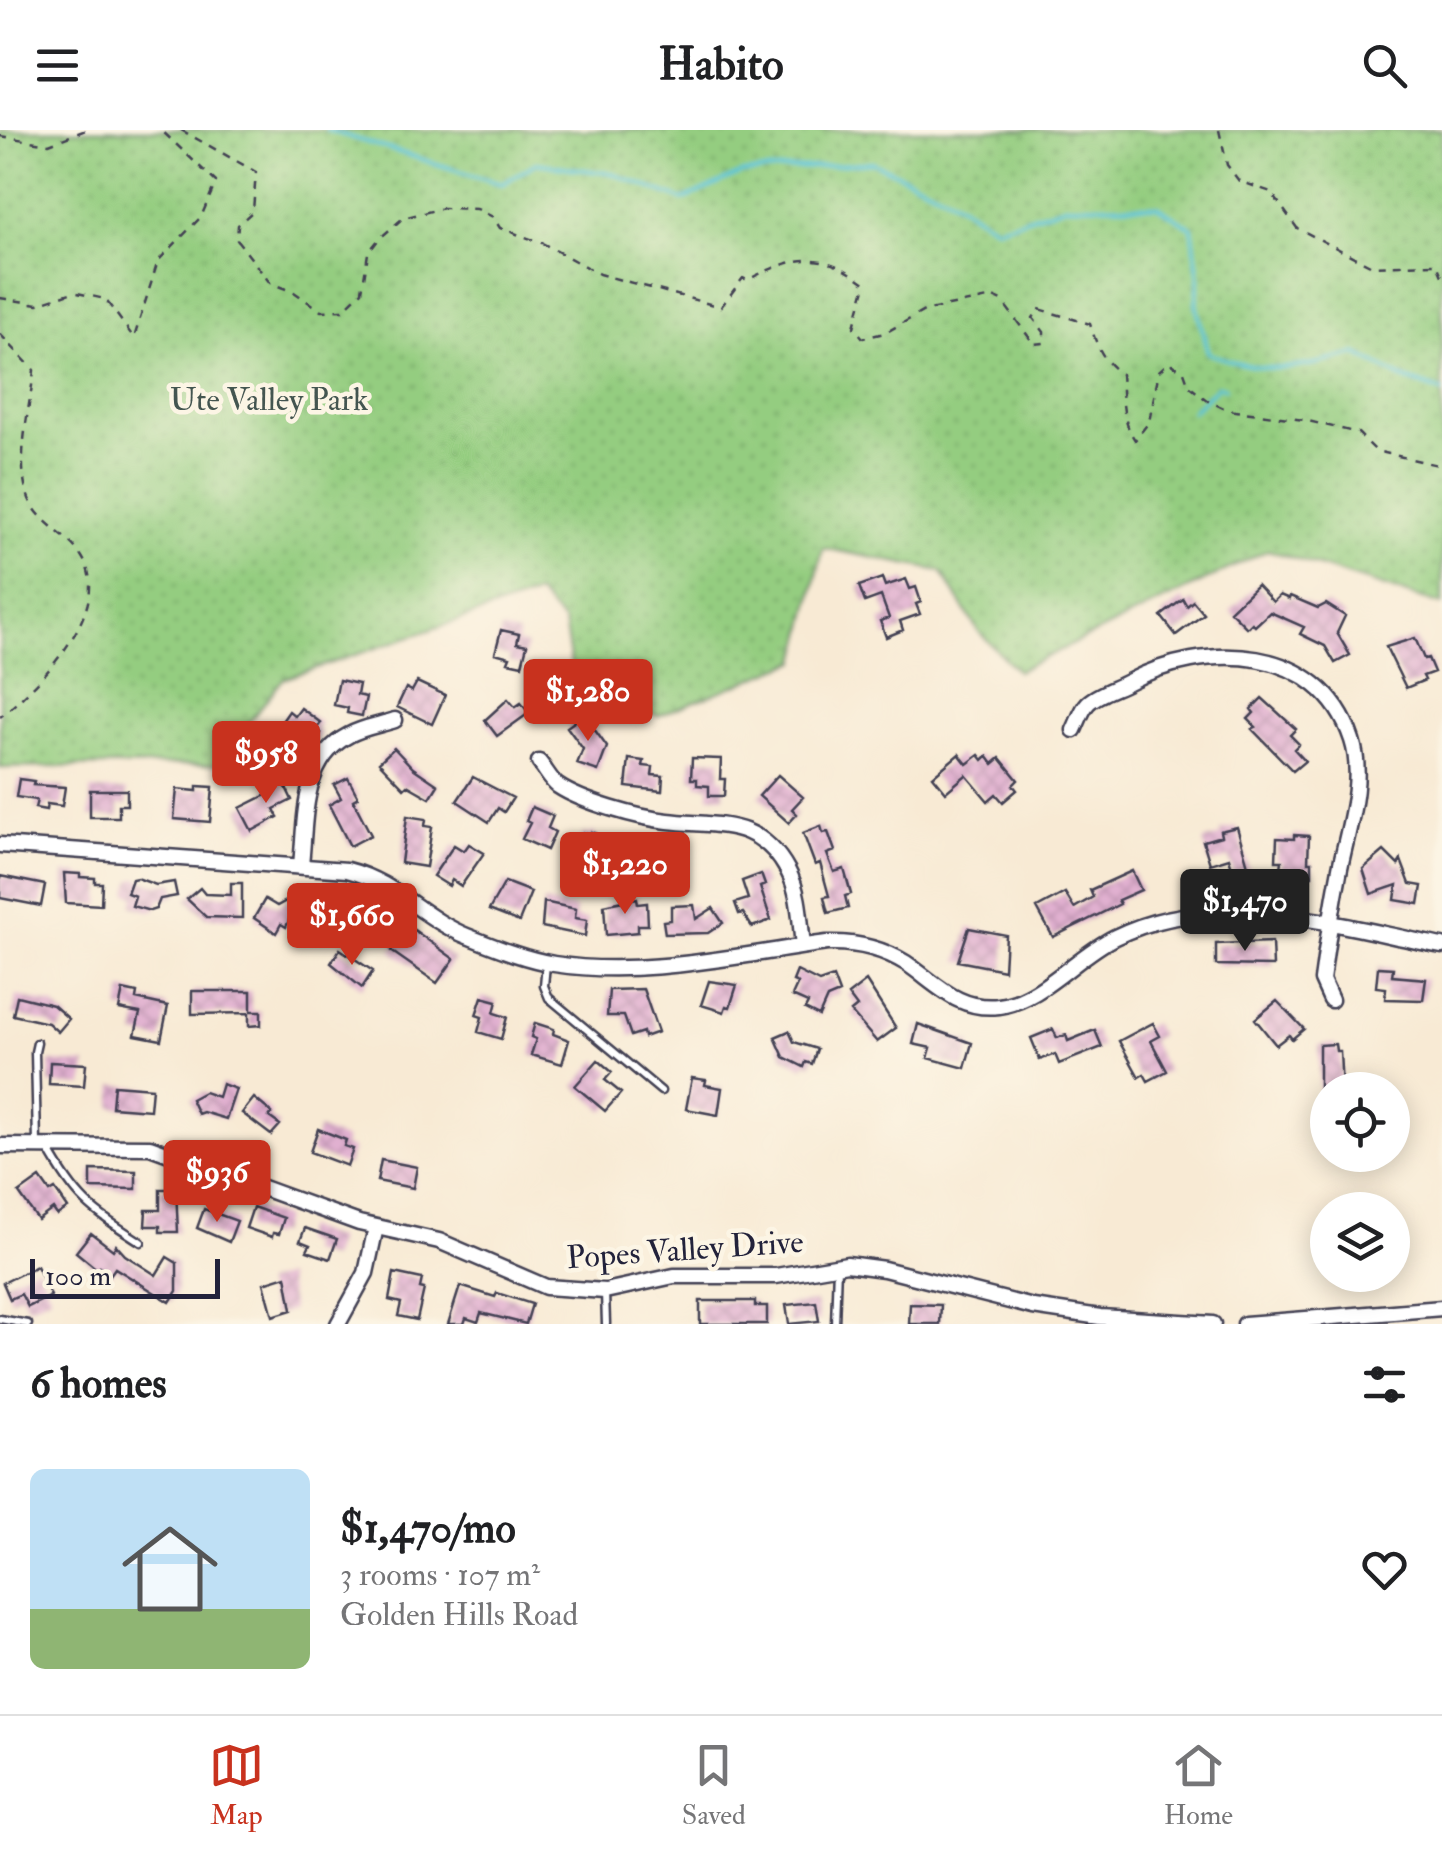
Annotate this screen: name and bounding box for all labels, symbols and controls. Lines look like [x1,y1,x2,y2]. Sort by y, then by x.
text: Habito [658,37,784,93]
icon: menu [30,38,85,93]
icon: search [1357,38,1412,93]
park label: Ute Valley Park [170,380,368,420]
pin: $1,280 [507,659,669,744]
text: $1,280 [546,671,630,711]
pin: $958 [207,721,325,806]
text: $958 [234,733,298,773]
pin: $1,220 [544,832,706,917]
text: $1,220 [582,844,668,884]
pin: $1,470 [1164,869,1326,954]
text: $1,470 [1202,881,1288,921]
pin: $1,660 [271,883,433,968]
text: $1,660 [309,895,395,935]
map controls [1310,1072,1410,1292]
button: locate [1310,1072,1410,1172]
pin: $936 [158,1140,276,1225]
text: $936 [186,1152,248,1192]
button: layers [1310,1192,1410,1292]
street label: Popes Valley Drive [565,1222,805,1278]
scale bar [30,1254,220,1298]
text: 100 m [45,1259,111,1294]
icon: filters [1357,1357,1412,1412]
text: 6 homes [30,1358,167,1410]
text: $1,470/mo [340,1503,516,1555]
icon: home [110,1509,230,1629]
icon: heart [1357,1542,1412,1597]
text: 3 rooms · 107 m² [340,1555,540,1595]
text: Golden Hills Road [340,1595,578,1635]
tab: Map [209,1738,264,1833]
tab: Saved [682,1738,746,1833]
tab: Home [1164,1738,1233,1833]

